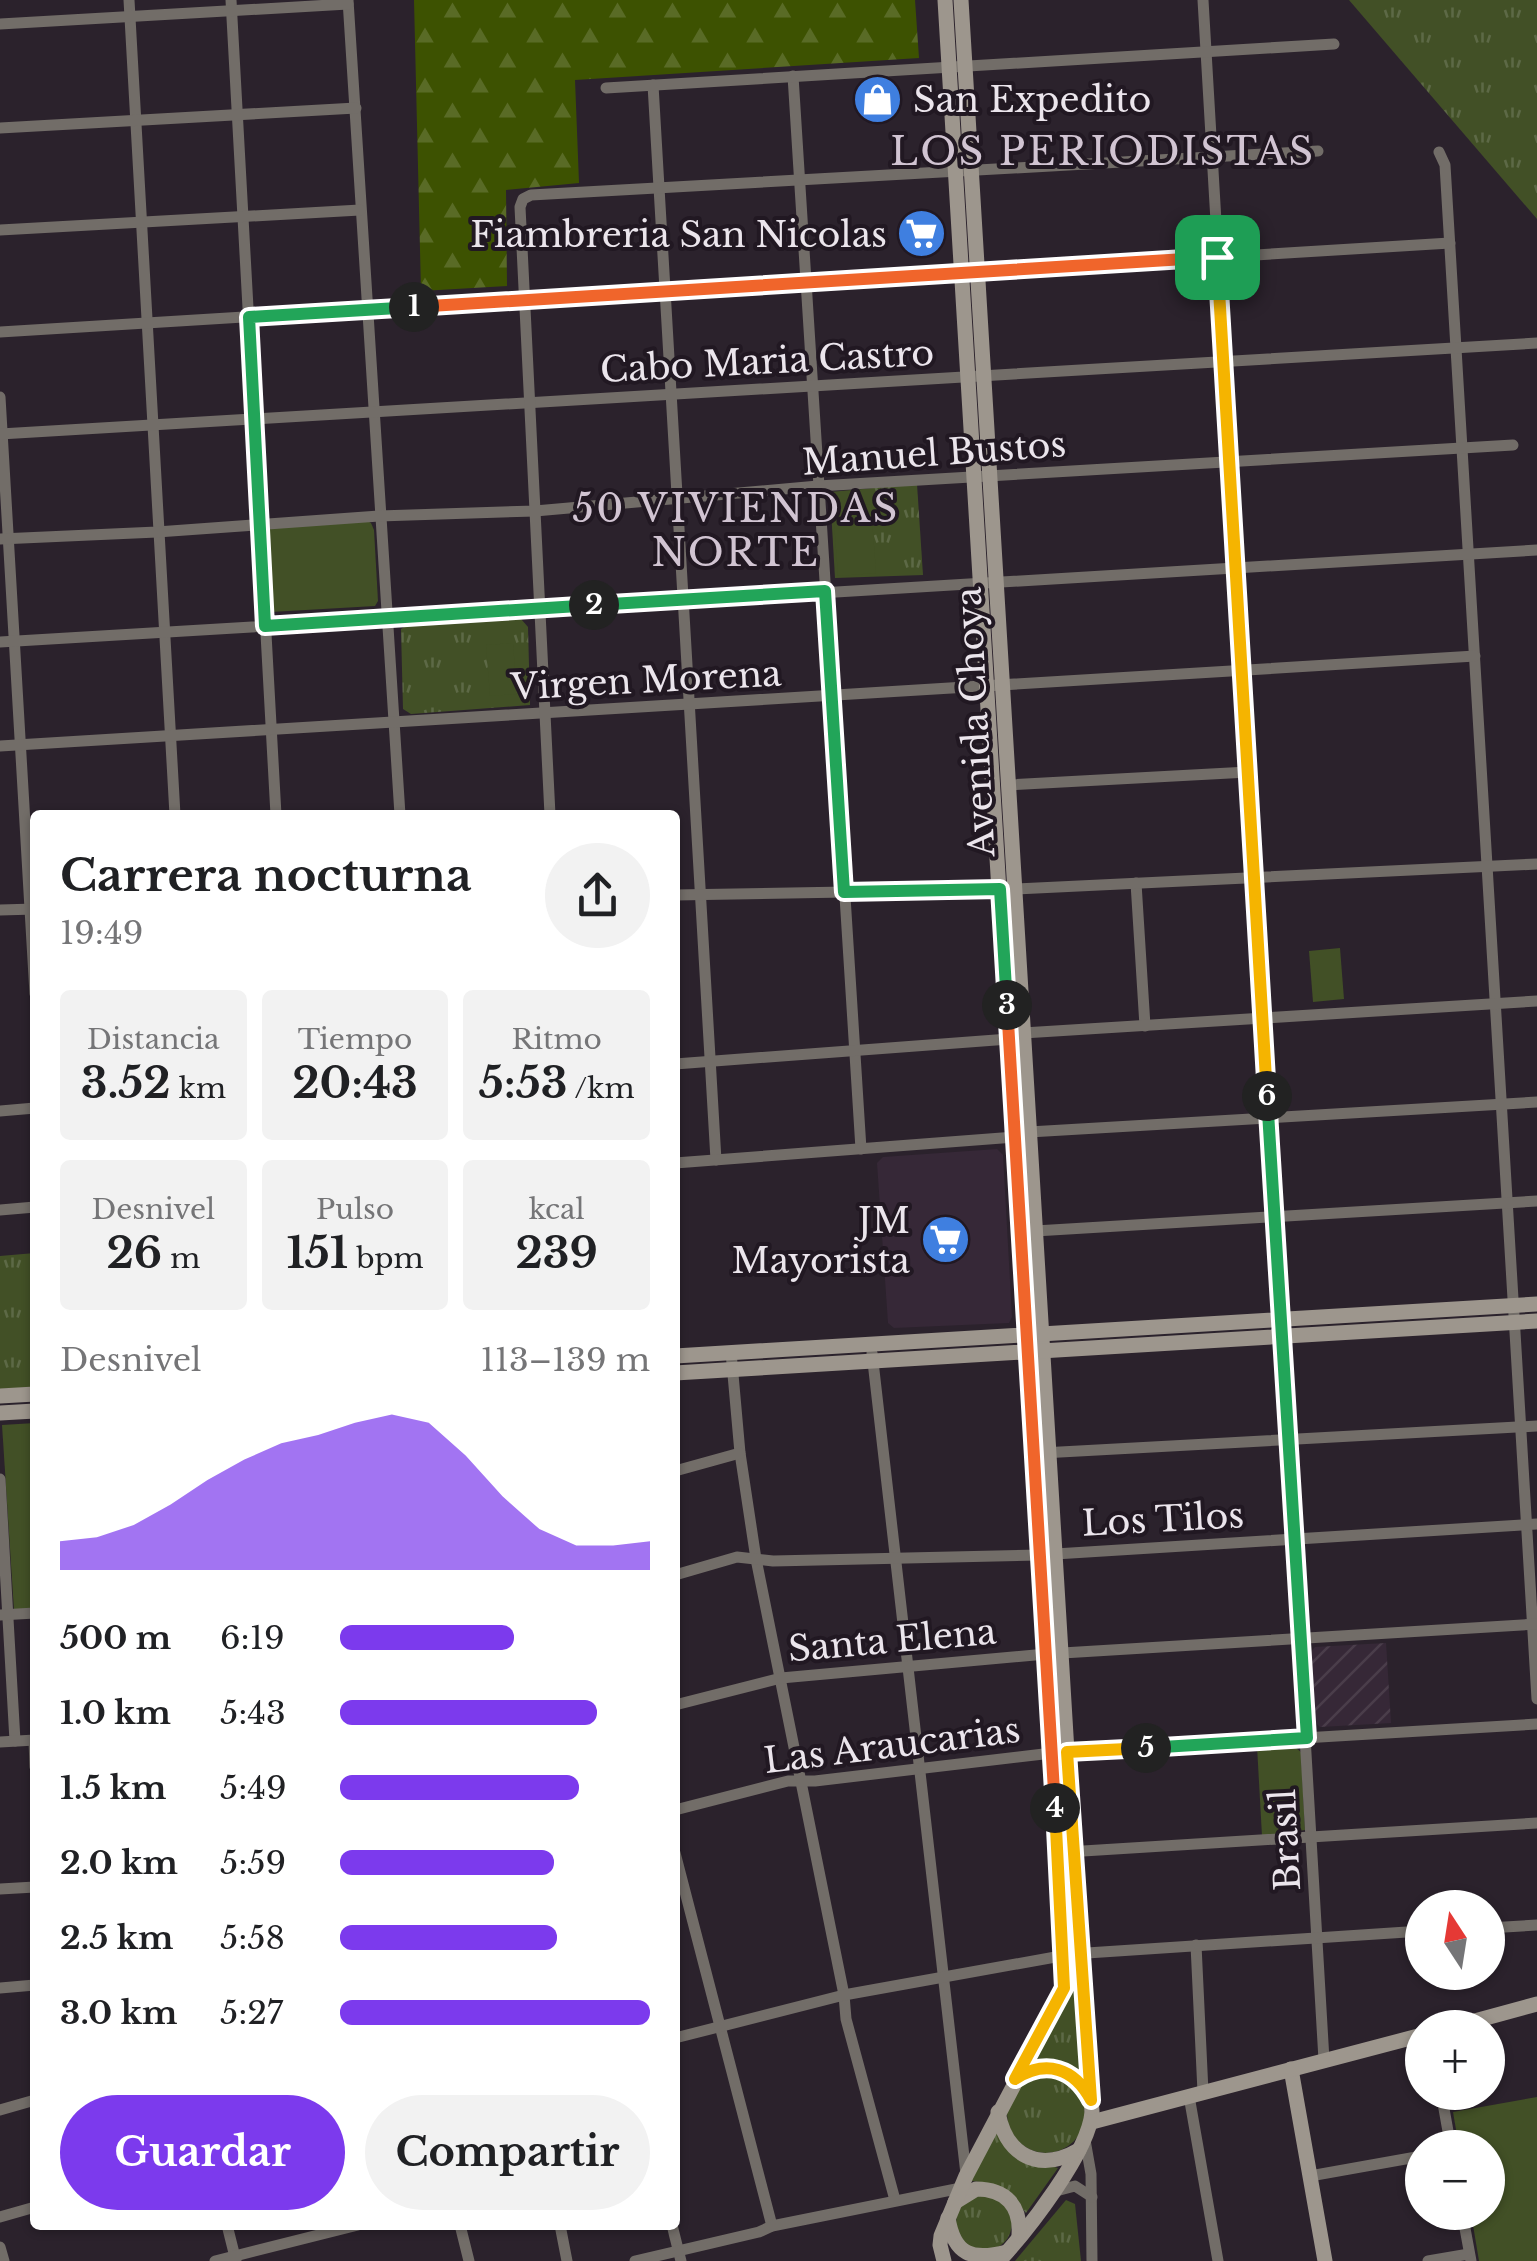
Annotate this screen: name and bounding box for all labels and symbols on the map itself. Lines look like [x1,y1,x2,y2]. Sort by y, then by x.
shop icon: San Expedito [852,73,904,125]
place label: San Expedito [913,78,1151,121]
district label: LOS PERIODISTAS [890,128,1316,175]
supermarket icon: Fiambreria San Nicolas [896,208,948,260]
place label: Fiambreria San Nicolas [470,213,887,256]
pin [1175,215,1260,300]
pin: 1 [389,282,439,332]
street label: Cabo Maria Castro [599,331,935,391]
street label: Manuel Bustos [801,422,1067,484]
district label: 50 VIVIENDAS NORTE [572,485,900,576]
pin: 2 [569,580,619,630]
street label: Avenida Choya [946,585,1004,859]
street label: Virgen Morena [509,651,783,709]
pin: 3 [982,980,1032,1030]
pin: 6 [1242,1071,1292,1121]
place label: JM Mayorista [732,1199,911,1282]
supermarket icon: JM Mayorista [919,1214,971,1266]
street label: Los Tilos [1081,1493,1245,1545]
street label: Santa Elena [786,1609,998,1671]
street label: Las Araucarias [761,1708,1023,1782]
pin: 5 [1121,1723,1171,1773]
pin: 4 [1030,1783,1080,1833]
street label: Brasil [1261,1788,1309,1892]
north arrow [1405,1890,1505,1990]

